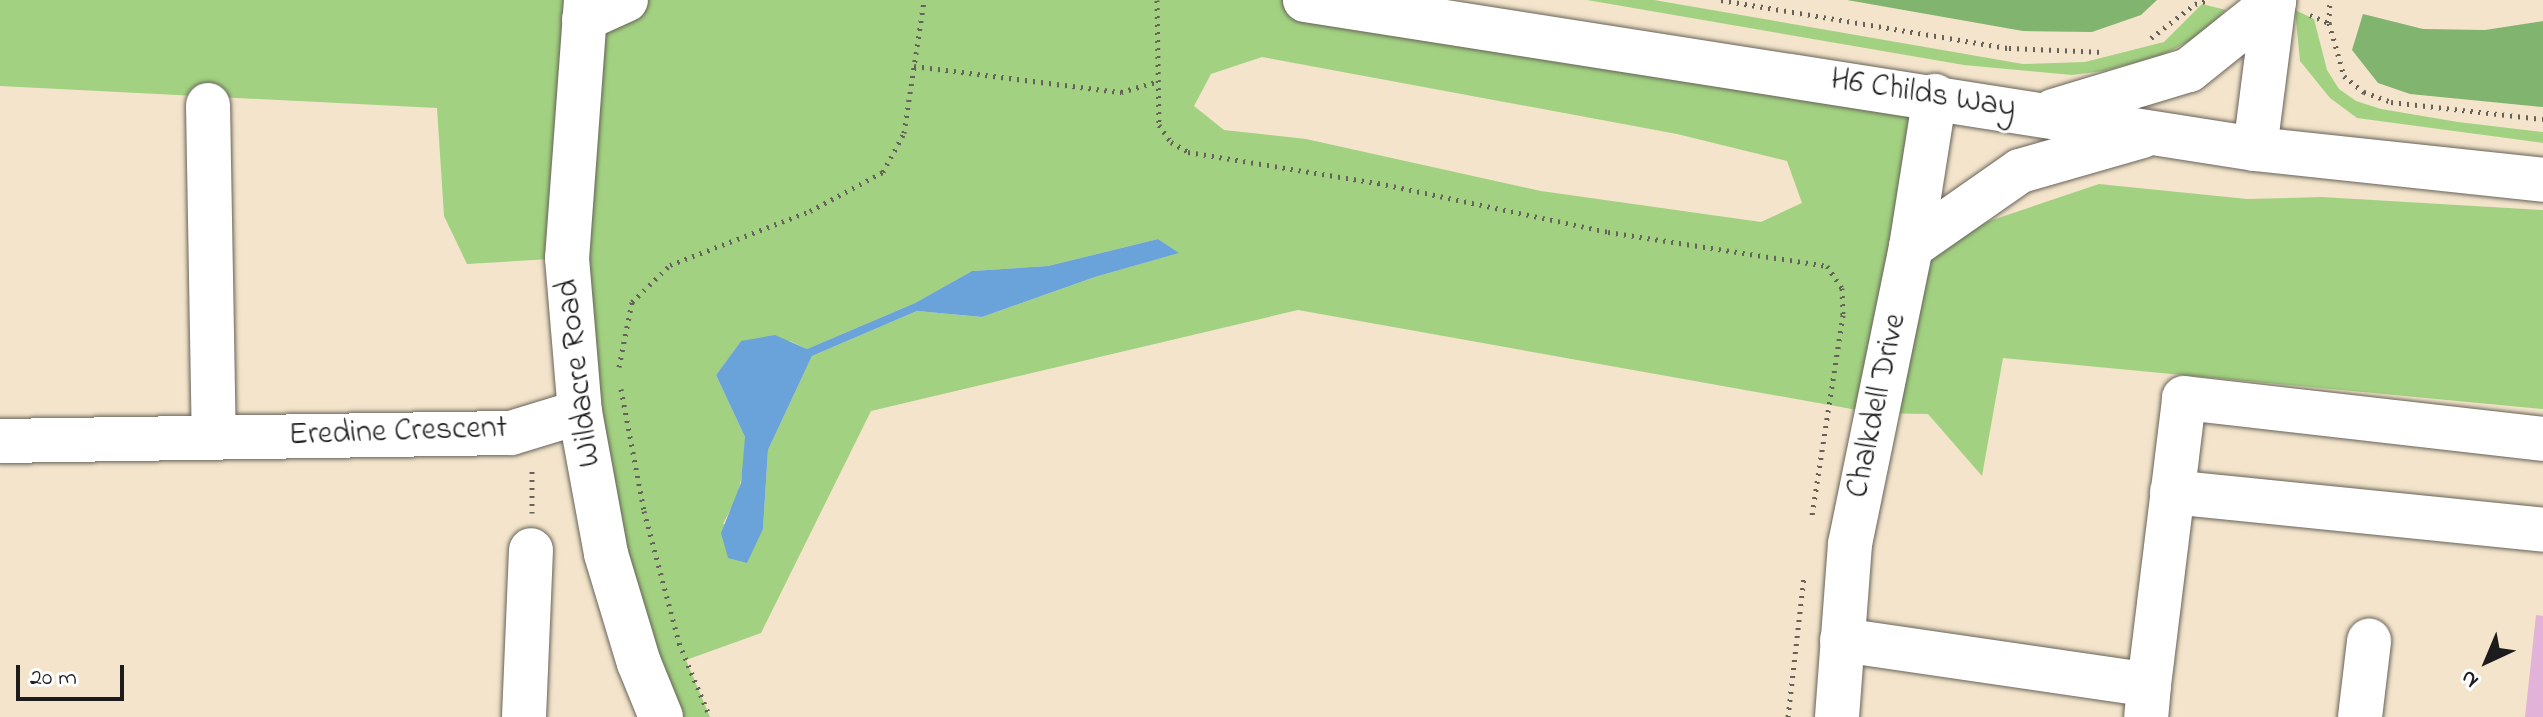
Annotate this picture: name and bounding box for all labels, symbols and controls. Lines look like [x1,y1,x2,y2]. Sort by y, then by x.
street label: H6 Childs Way [1828,61,2018,129]
street label: Wildacre Road [549,277,611,469]
street label: Chalkdell Drive [1840,310,1916,502]
street label: Eredine Crescent [288,410,508,456]
north arrow [2447,621,2527,701]
scale bar [20,649,128,699]
text: 20 m [30,661,77,696]
text: N [2454,662,2487,695]

